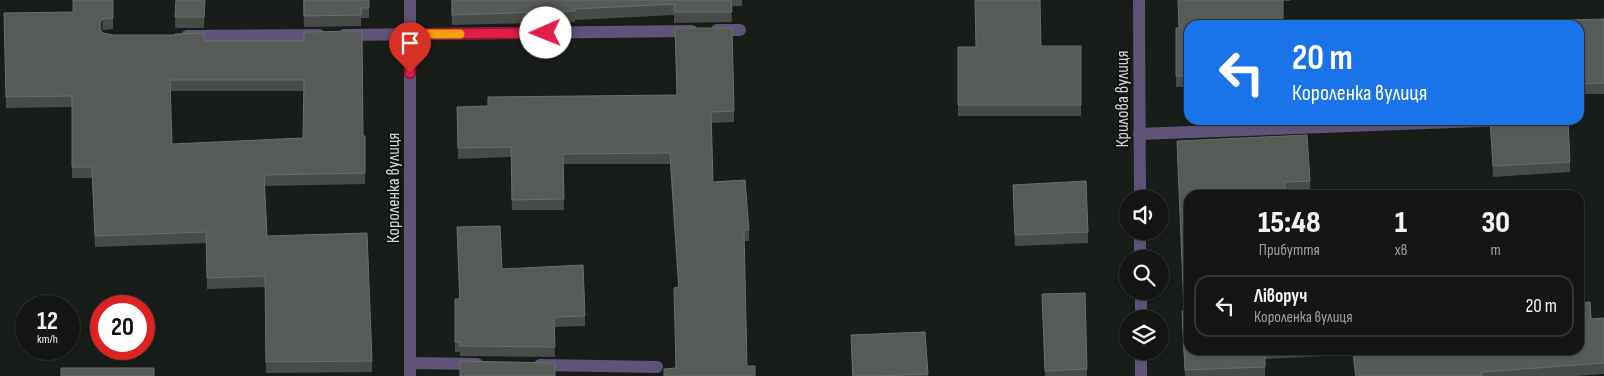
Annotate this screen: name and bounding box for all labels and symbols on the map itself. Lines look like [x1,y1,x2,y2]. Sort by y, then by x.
position arrow [519,6,571,58]
pin [389,22,431,73]
street label: Крилова вулиця [1112,51,1133,147]
street label: Короленка вулиця [383,133,404,243]
speed limit sign: 20 [90,295,155,360]

